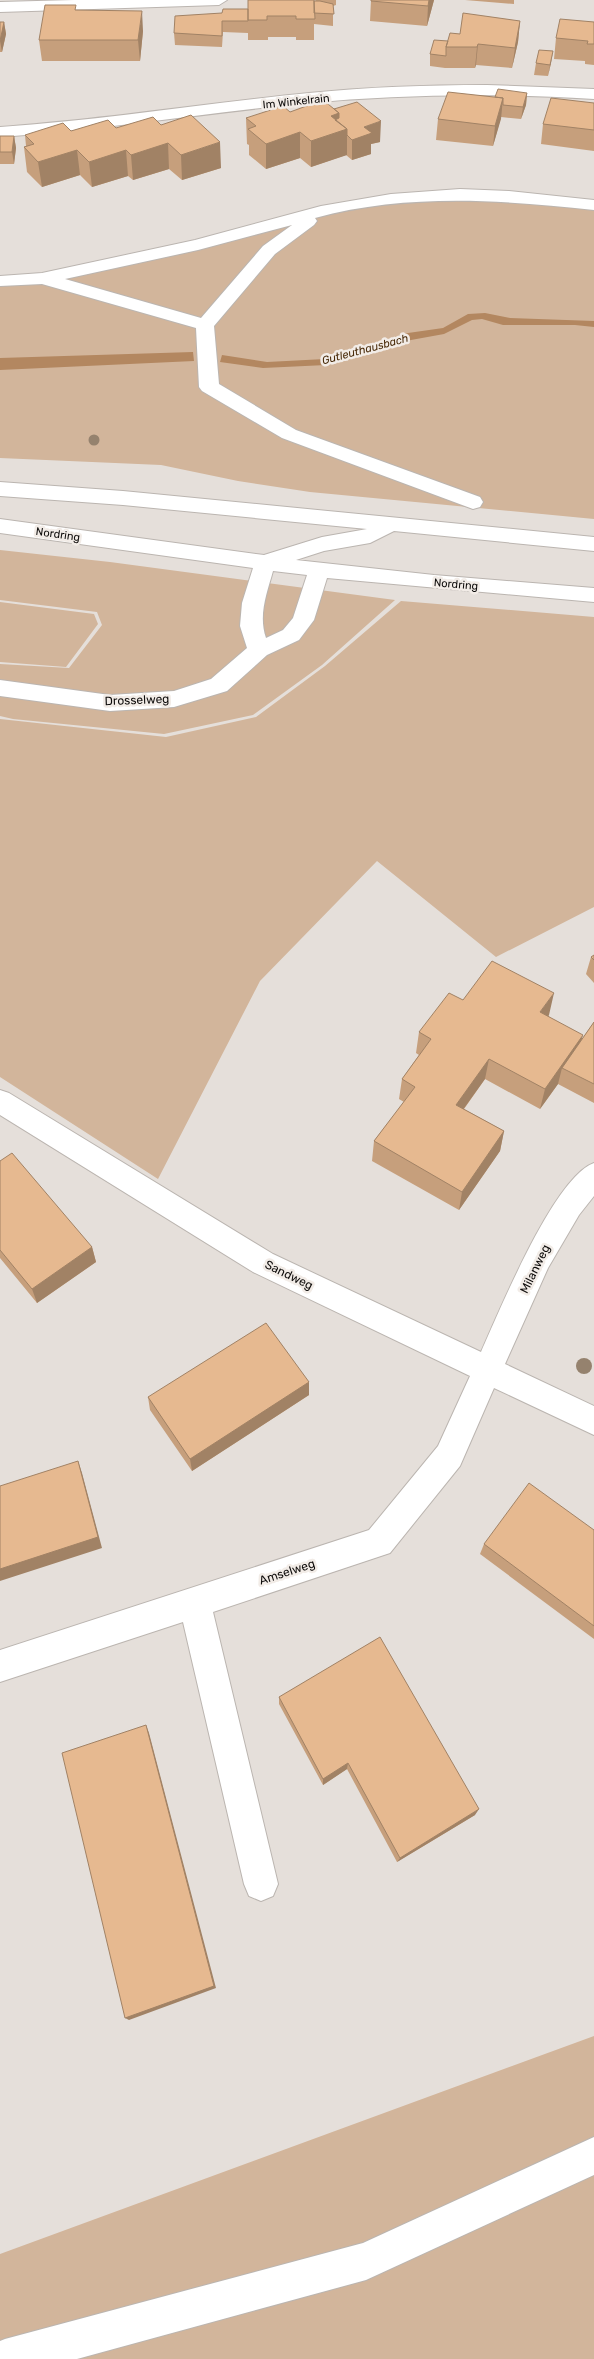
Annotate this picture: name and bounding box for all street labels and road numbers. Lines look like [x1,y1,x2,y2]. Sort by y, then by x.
street label: Im Winkelrain [262,92,330,111]
street label: Nordring [35,525,81,544]
street label: Nordring [433,576,479,593]
street label: Drosselweg [104,692,170,708]
street label: Milanweg [517,1242,553,1296]
street label: Sandweg [263,1257,315,1293]
street label: Amselweg [257,1556,317,1588]

